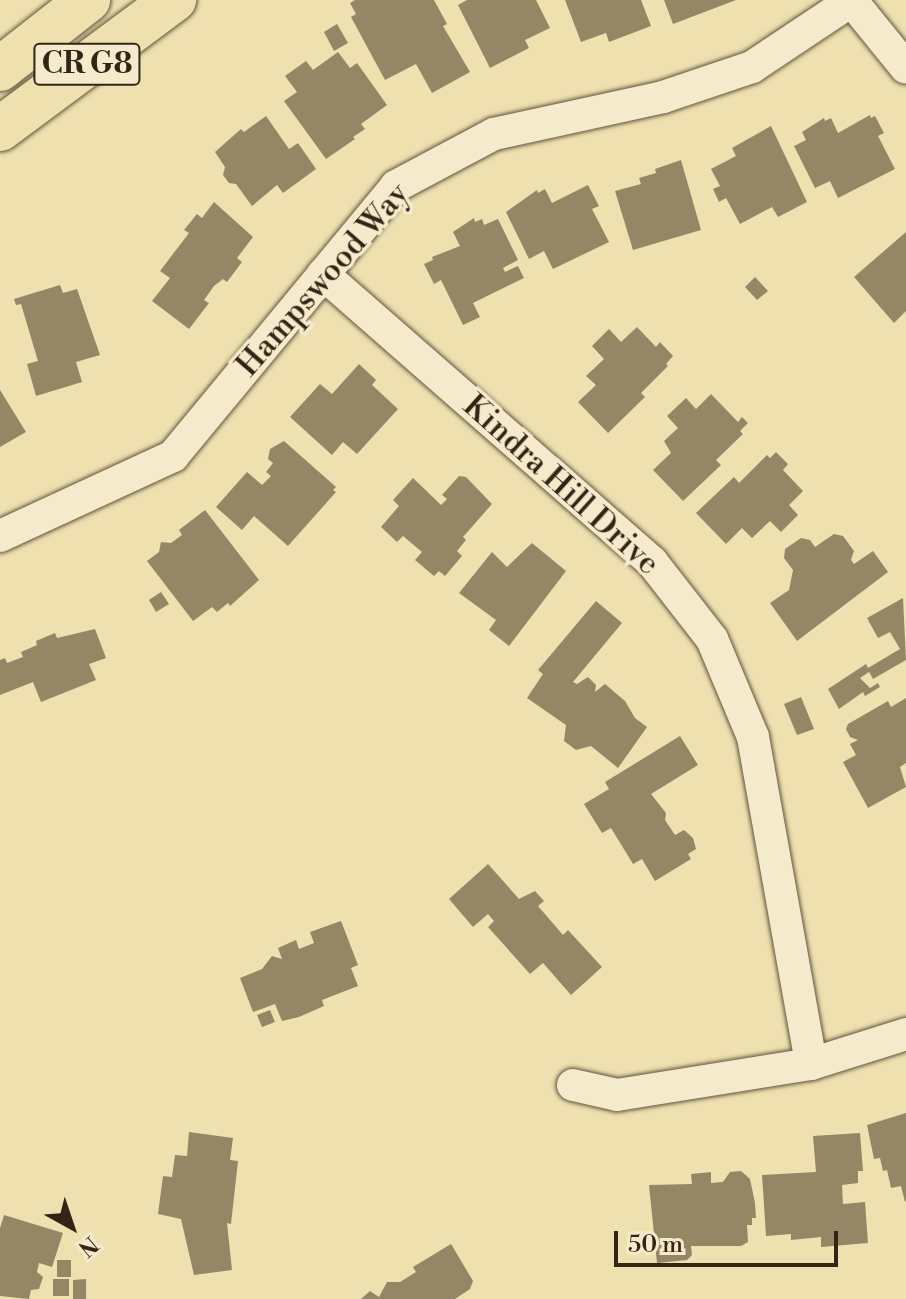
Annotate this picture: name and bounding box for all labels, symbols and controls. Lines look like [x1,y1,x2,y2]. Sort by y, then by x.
road number: CR G8 [33,38,141,90]
street label: Hampswood Way [229,175,417,385]
street label: Kindra Hill Drive [455,387,667,583]
north arrow [32,1187,112,1267]
scale bar [618,1215,842,1265]
text: N [72,1230,103,1262]
text: 50 m [628,1230,683,1260]

